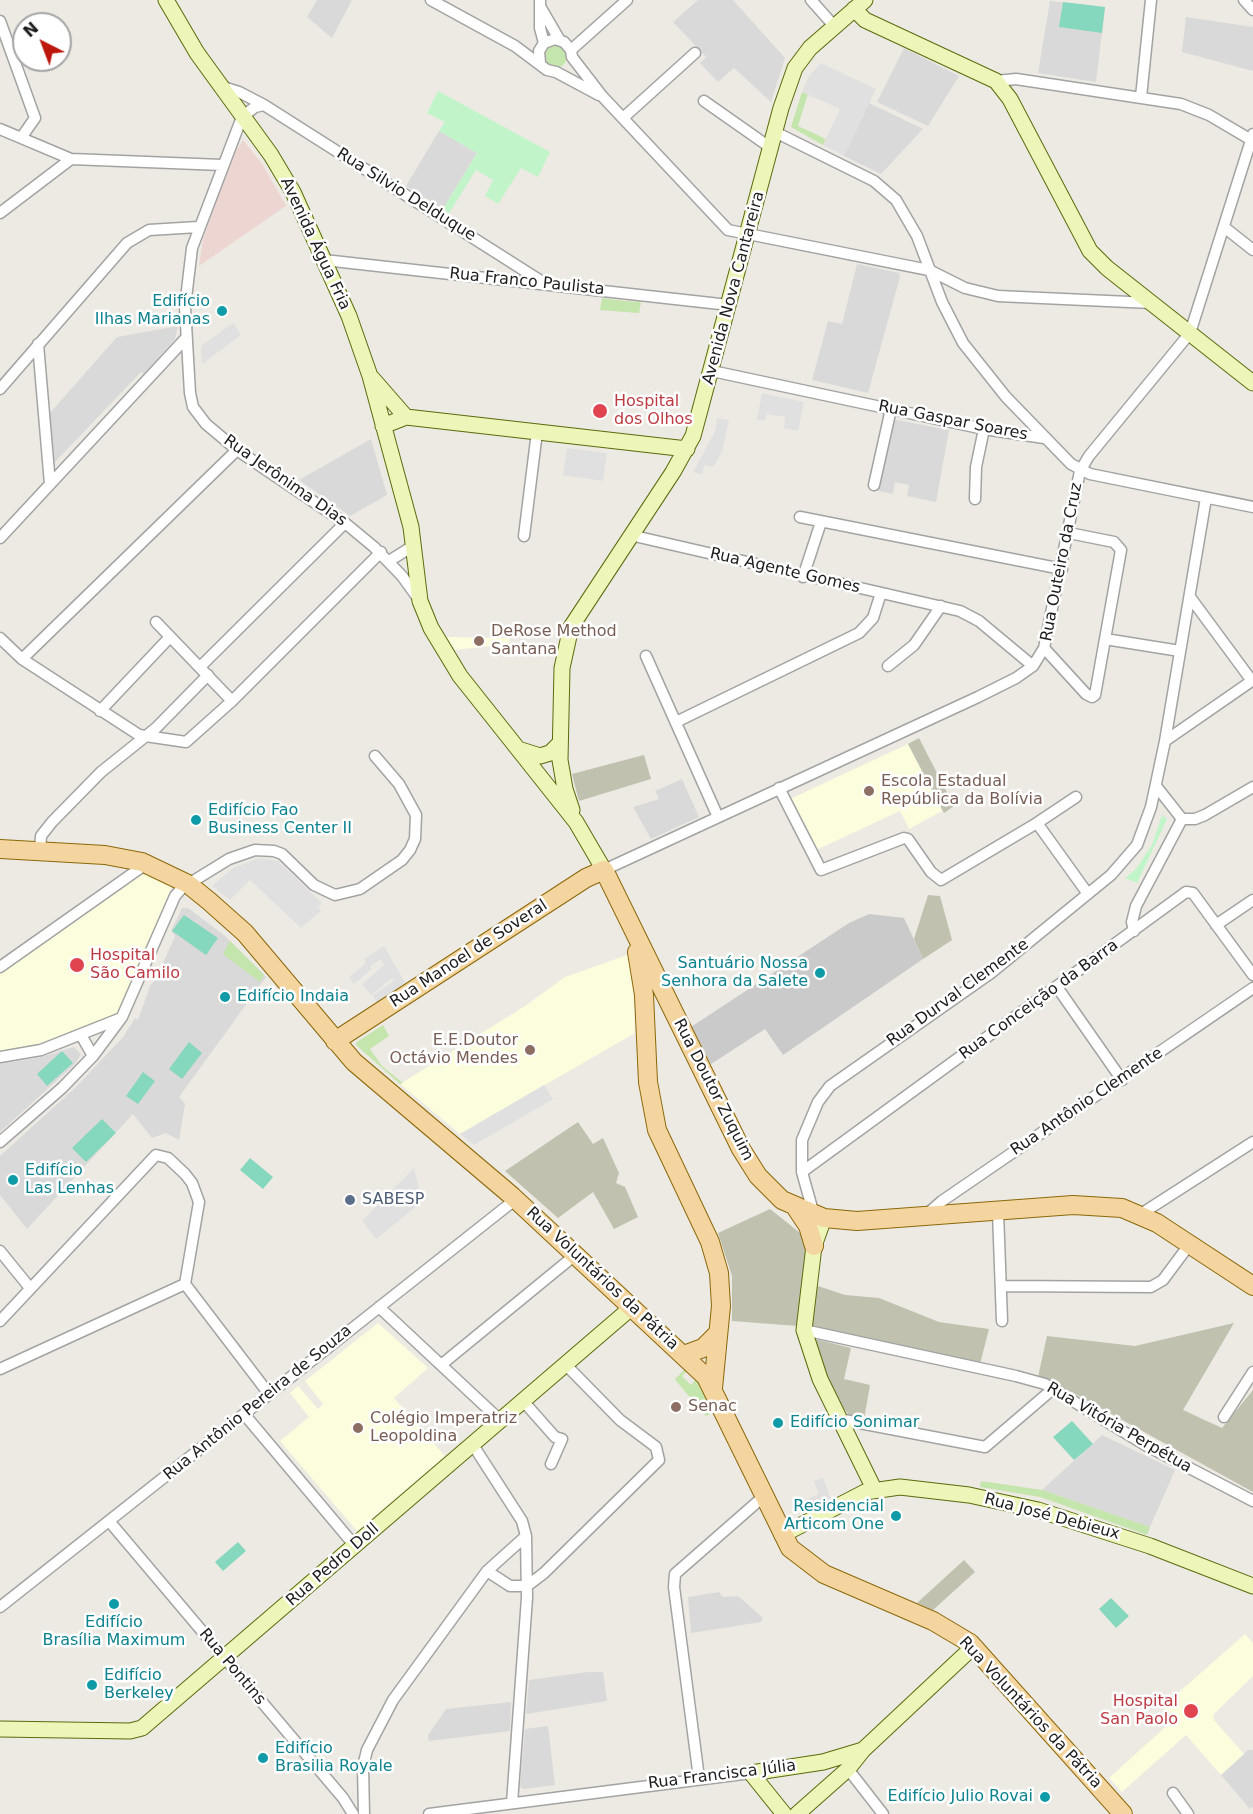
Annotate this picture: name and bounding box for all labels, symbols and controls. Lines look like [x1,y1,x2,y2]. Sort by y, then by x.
north arrow [12,12,72,72]
text: N [20,18,42,41]
street label: Rua Silvio Delduque [333,144,479,246]
street label: Avenida Água Fria [276,175,354,313]
street label: Avenida Nova Cantareira [699,189,769,387]
street label: Rua Franco Paulista [449,264,605,300]
place label: Edifício Ilhas Marianas [95,292,210,330]
marker: Edifício Ilhas Marianas [215,304,229,318]
place label: Hospital dos Olhos [614,392,693,430]
street label: Rua Gaspar Soares [877,397,1029,445]
marker: Hospital dos Olhos [591,402,609,420]
street label: Rua Jerônima Dias [220,431,350,531]
street label: Rua Outeiro da Cruz [1037,481,1087,643]
street label: Rua Agente Gomes [708,544,862,598]
place label: DeRose Method Santana [491,622,617,660]
marker: DeRose Method Santana [472,634,486,648]
place label: Escola Estadual República da Bolívia [881,772,1043,810]
marker: Escola Estadual República da Bolívia [862,784,876,798]
place label: Edifício Fao Business Center II [208,801,352,839]
marker: Edifício Fao Business Center II [189,813,203,827]
street label: Rua Manoel de Soveral [387,896,551,1012]
street label: Rua Durval Clemente [883,935,1033,1051]
street label: Rua Conceição da Barra [956,936,1122,1064]
place label: Hospital São Camilo [90,946,180,984]
place label: Santuário Nossa Senhora da Salete [661,954,808,992]
marker: Hospital São Camilo [68,956,86,974]
marker: Santuário Nossa Senhora da Salete [813,966,827,980]
place label: Edifício Indaia [237,987,349,1007]
marker: Edifício Indaia [218,990,232,1004]
street label: Rua Doutor Zuquim [669,1016,757,1164]
place label: E.E.Doutor Octávio Mendes [390,1031,518,1069]
marker: E.E.Doutor Octávio Mendes [523,1043,537,1057]
street label: Rua Antônio Clemente [1007,1044,1167,1160]
place label: Edifício Las Lenhas [25,1161,114,1199]
marker: Edifício Las Lenhas [6,1173,20,1187]
place label: SABESP [362,1190,424,1210]
marker: SABESP [343,1193,357,1207]
street label: Rua Voluntários da Pátria [522,1203,682,1355]
street label: Rua Antônio Pereira de Souza [160,1321,356,1485]
street label: Rua Vitória Perpétua [1043,1379,1195,1477]
place label: Senac [688,1397,737,1417]
marker: Senac [669,1400,683,1414]
place label: Colégio Imperatriz Leopoldina [370,1409,517,1447]
place label: Edifício Sonimar [790,1413,919,1433]
marker: Edifício Sonimar [771,1416,785,1430]
marker: Colégio Imperatriz Leopoldina [351,1421,365,1435]
street label: Rua José Debieux [982,1490,1122,1544]
place label: Residencial Articom One [784,1497,884,1535]
marker: Residencial Articom One [889,1509,903,1523]
street label: Rua Pedro Doll [283,1520,383,1610]
marker: Edifício Brasília Maximum [107,1597,121,1611]
place label: Edifício Brasília Maximum [43,1613,185,1651]
street label: Rua Pontins [195,1625,269,1709]
street label: Rua Voluntários da Pátria [954,1633,1106,1793]
place label: Edifício Berkeley [104,1666,174,1704]
marker: Edifício Berkeley [85,1678,99,1692]
place label: Hospital San Paolo [1100,1692,1178,1730]
marker: Hospital San Paolo [1182,1702,1200,1720]
place label: Edifício Brasilia Royale [275,1739,393,1777]
marker: Edifício Brasilia Royale [256,1751,270,1765]
street label: Rua Francisca Júlia [647,1756,797,1794]
place label: Edifício Julio Rovai [888,1787,1033,1807]
marker: Edifício Julio Rovai [1038,1790,1052,1804]

